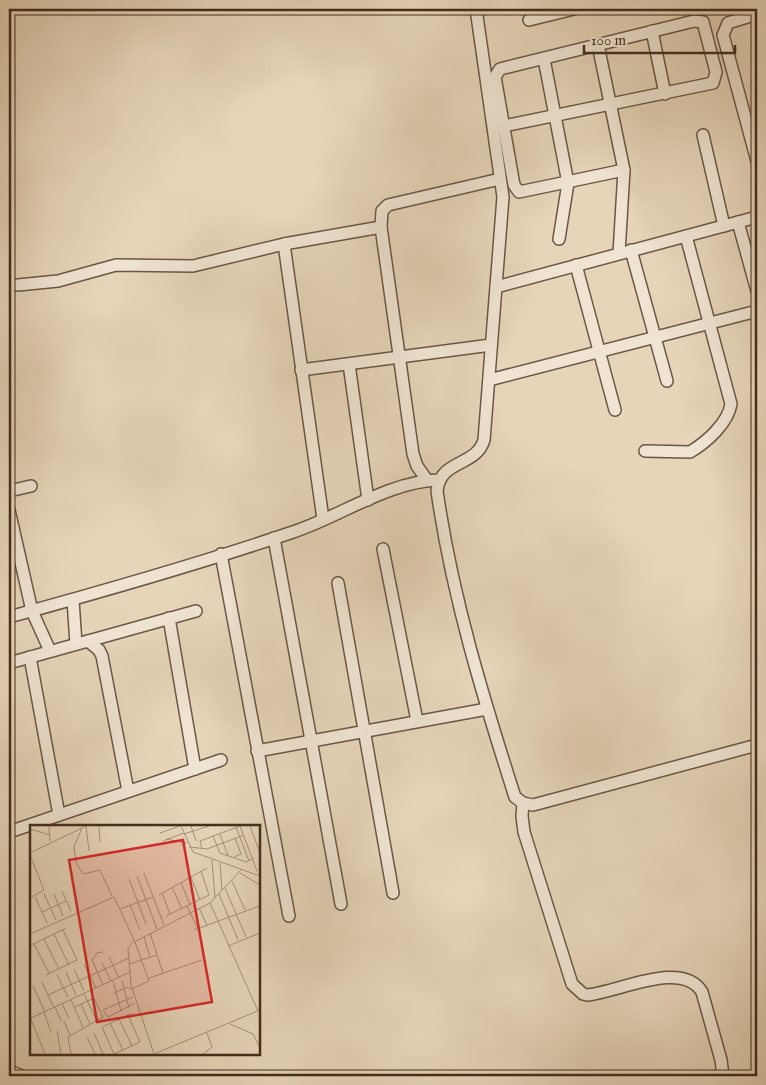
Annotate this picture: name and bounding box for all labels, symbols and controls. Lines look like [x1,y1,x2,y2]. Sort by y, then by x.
scale bar [584,22,735,54]
text: 100 m [591,31,627,50]
inset map [30,825,260,1055]

